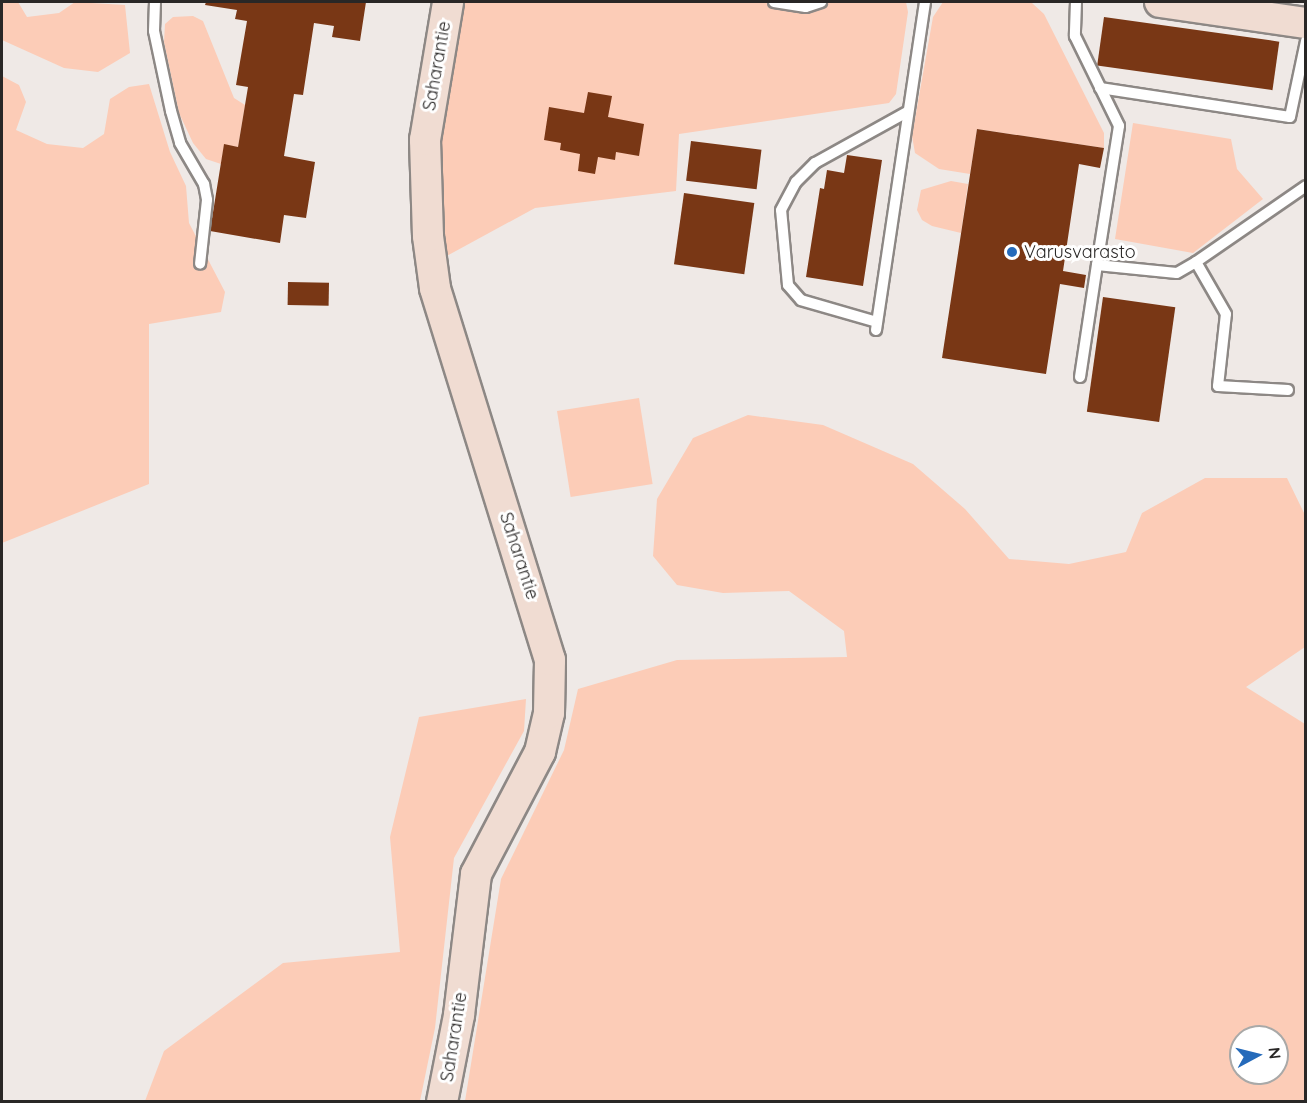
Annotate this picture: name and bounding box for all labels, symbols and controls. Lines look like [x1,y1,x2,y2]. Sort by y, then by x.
street label: Saharantie [419,20,455,112]
place label: Varusvarasto [1024,241,1136,263]
marker: Varusvarasto [1005,245,1019,259]
street label: Saharantie [495,510,543,602]
street label: Saharantie [436,991,472,1083]
north arrow [1229,1025,1289,1085]
text: N [1264,1046,1286,1060]

